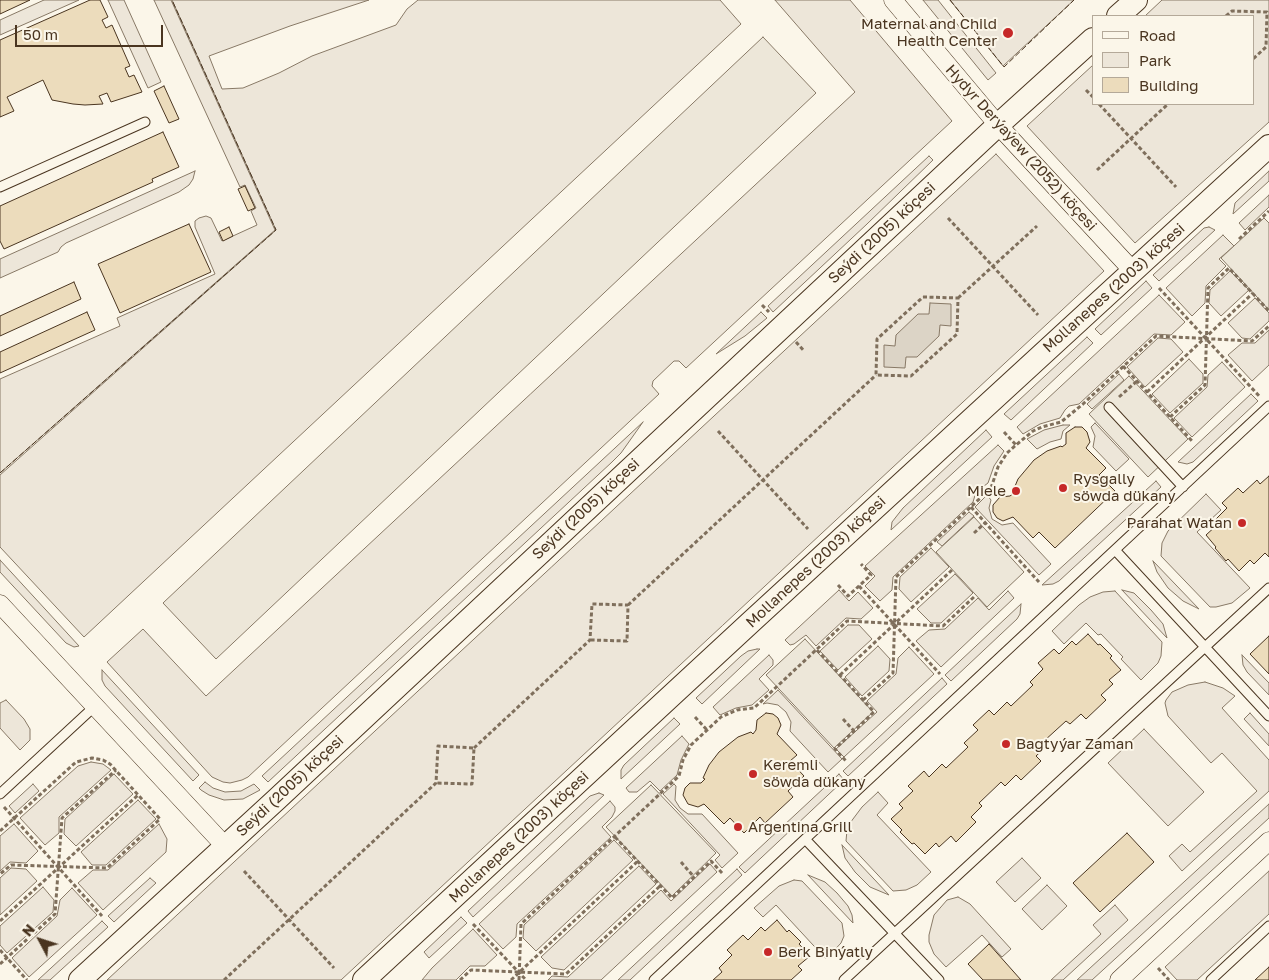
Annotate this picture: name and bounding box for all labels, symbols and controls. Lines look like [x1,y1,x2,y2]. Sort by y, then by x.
scale bar [18,15,165,47]
place label: Maternal and Child Health Center [861,15,997,50]
legend [1092,15,1254,105]
text: 50 m [23,25,58,43]
marker: Maternal and Child Health Center [1001,26,1015,40]
text: Road [1139,26,1176,44]
text: Park [1139,51,1171,69]
street label: Hydyr Derýaýew (2052) köçesi [942,61,1100,235]
text: Building [1139,76,1199,94]
street label: Seýdi (2005) köçesi [825,179,939,287]
street label: Mollanepes (2003) köçesi [1039,219,1189,357]
street label: Seýdi (2005) köçesi [529,455,643,563]
place label: Rysgally söwda dükany [1073,470,1176,505]
place label: Miele [967,482,1006,500]
marker: Rysgally söwda dükany [1057,482,1069,494]
marker: Miele [1010,485,1022,497]
street label: Mollanepes (2003) köçesi [742,492,890,632]
place label: Parahat Watan [1127,514,1232,532]
marker: Parahat Watan [1236,517,1248,529]
street label: Seýdi (2005) köçesi [233,732,347,840]
place label: Bagtyýar Zaman [1016,735,1133,753]
marker: Bagtyýar Zaman [1000,738,1012,750]
place label: Keremli söwda dükany [763,756,866,791]
street label: Mollanepes (2003) köçesi [445,767,593,907]
marker: Keremli söwda dükany [747,768,759,780]
place label: Argentina Grill [748,818,852,836]
marker: Argentina Grill [732,821,744,833]
north arrow [15,915,65,965]
text: N [18,921,38,940]
place label: Berk Binýatly [778,943,873,961]
marker: Berk Binýatly [762,946,774,958]

